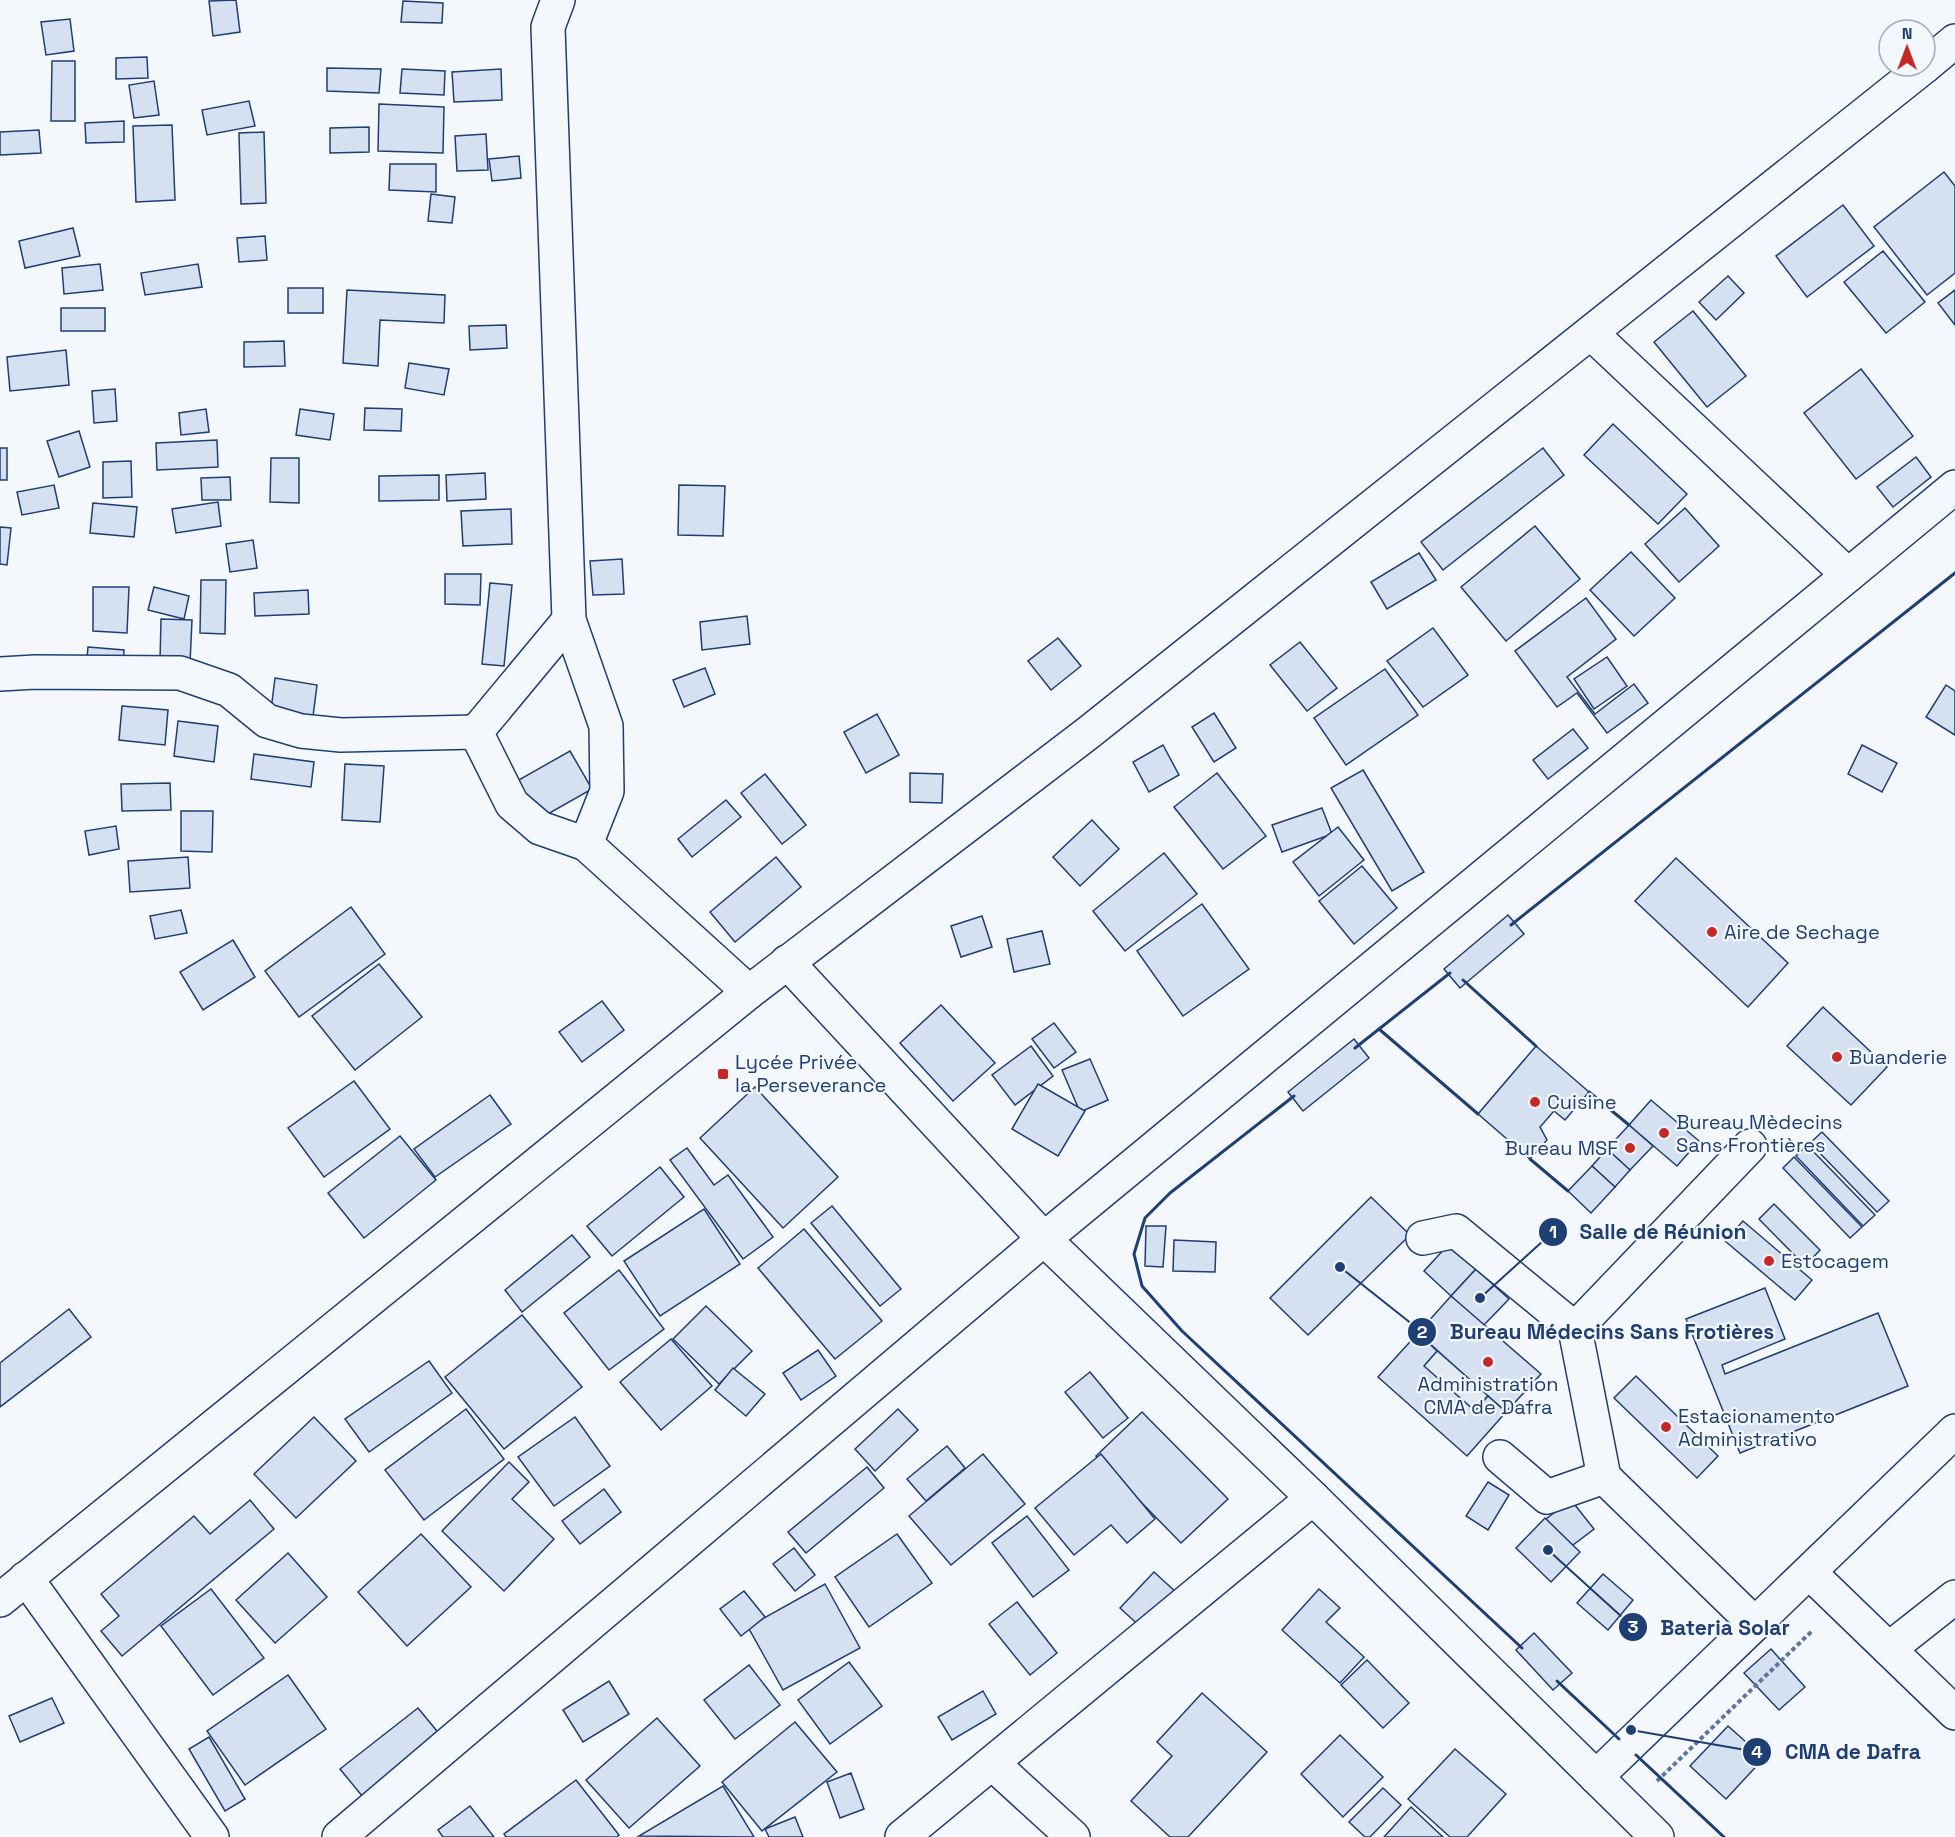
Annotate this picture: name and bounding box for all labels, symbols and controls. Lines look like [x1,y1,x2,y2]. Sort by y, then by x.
north arrow [1877,18,1937,78]
text: N [1902,23,1912,44]
place label: Aire de Sechage [1724,919,1880,945]
marker: Aire de Sechage [1705,925,1719,939]
place label: Buanderie [1849,1044,1947,1070]
place label: Lycée Privée la Perseverance [735,1049,886,1098]
marker: Buanderie [1830,1050,1844,1064]
marker: Lycée Privée la Perseverance [716,1067,730,1081]
place label: Cuisine [1547,1089,1617,1115]
marker: Cuisine [1528,1095,1542,1109]
place label: Bureau Mèdecins Sans Frontières [1676,1109,1843,1158]
marker: Bureau Mèdecins Sans Frontières [1657,1126,1671,1140]
place label: Bureau MSF [1505,1135,1618,1161]
marker: Bureau MSF [1623,1141,1637,1155]
callout: Salle de Réunion [1538,1212,1759,1251]
text: Salle de Réunion [1580,1218,1746,1245]
text: 1 [1549,1220,1557,1243]
place label: Estocagem [1781,1248,1889,1274]
marker: Estocagem [1762,1254,1776,1268]
callout: Bureau Médecins Sans Frotières [1407,1312,1786,1351]
text: Bureau Médecins Sans Frotières [1450,1318,1774,1345]
text: 2 [1417,1320,1428,1343]
marker: Administration CMA de Dafra [1481,1355,1495,1369]
place label: Administration CMA de Dafra [1417,1371,1559,1420]
place label: Estacionamento Administrativo [1678,1403,1835,1452]
marker: Estacionamento Administrativo [1659,1420,1673,1434]
callout: Bateria Solar [1618,1608,1801,1647]
text: Bateria Solar [1660,1614,1790,1641]
text: 3 [1628,1615,1639,1638]
callout: CMA de Dafra [1742,1732,1933,1771]
text: CMA de Dafra [1785,1738,1921,1765]
text: 4 [1751,1740,1763,1763]

